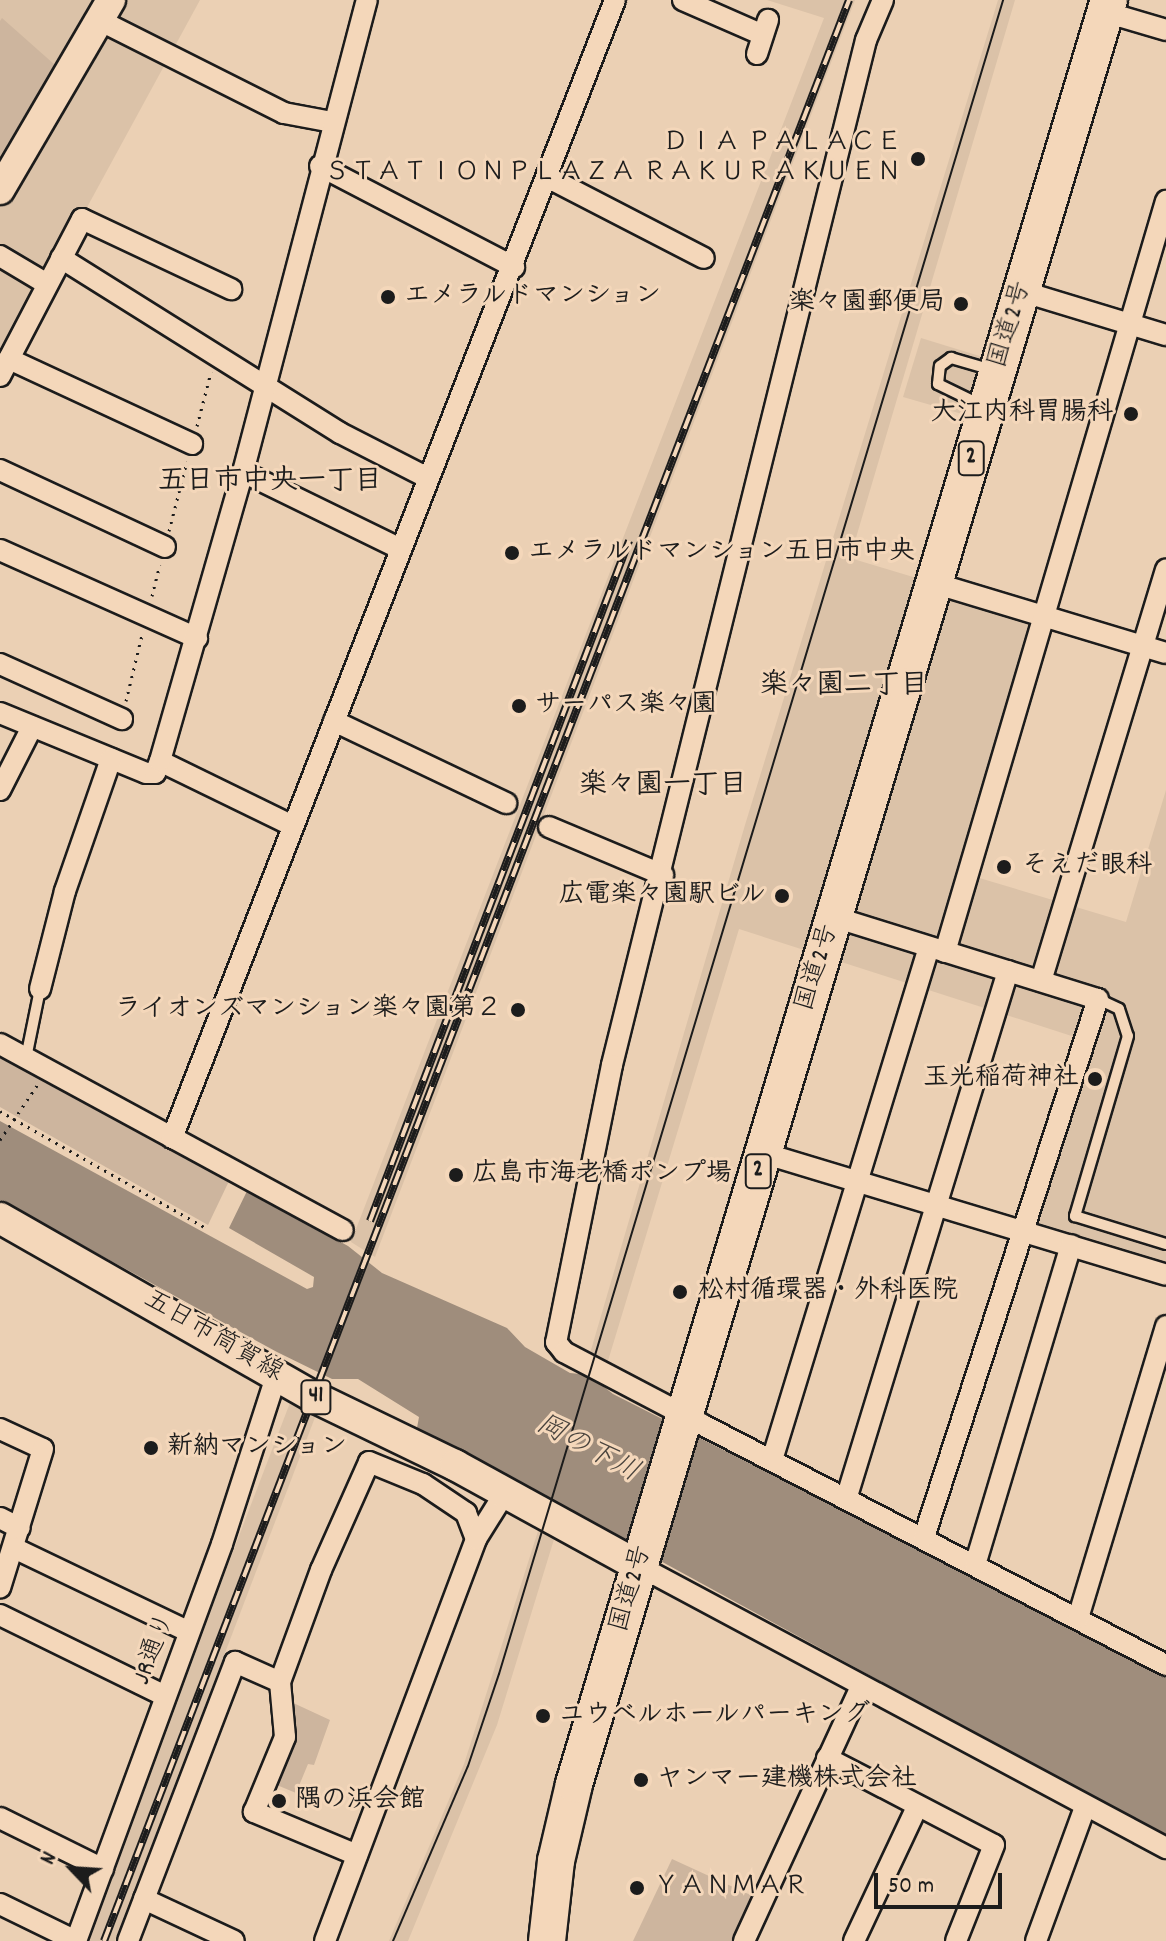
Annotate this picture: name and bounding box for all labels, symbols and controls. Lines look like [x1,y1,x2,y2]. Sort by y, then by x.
place label: ＤＩＡ ＰＡＬＡＣＥ ＳＴＡＴＩＯＮＰＬＡＺＡ ＲＡＫＵＲＡＫＵＥＮ [324,128,902,190]
marker: ＤＩＡ ＰＡＬＡＣＥ ＳＴＡＴＩＯＮＰＬＡＺＡ ＲＡＫＵＲＡＫＵＥＮ [909,150,927,168]
street label: 国道2号 [983,278,1039,372]
place label: エメラルドマンション [404,281,664,313]
marker: エメラルドマンション [379,288,397,306]
place label: 楽々園郵便局 [789,288,945,320]
marker: 楽々園郵便局 [952,295,970,313]
place label: 大江内科胃腸科 [931,398,1113,430]
marker: 大江内科胃腸科 [1120,403,1142,425]
road number: 2 [957,438,985,478]
district label: 五日市中央一丁目 [158,466,382,500]
place label: エメラルドマンション五日市中央 [528,537,918,569]
marker: エメラルドマンション五日市中央 [503,544,521,562]
district label: 楽々園二丁目 [760,670,928,704]
place label: サーパス楽々園 [535,690,717,722]
marker: サーパス楽々園 [510,697,528,715]
district label: 楽々園一丁目 [579,770,747,804]
place label: そえだ眼科 [1022,851,1152,883]
marker: そえだ眼科 [993,856,1015,878]
place label: 広電楽々園駅ビル [558,880,766,912]
marker: 広電楽々園駅ビル [773,887,791,905]
street label: 国道2号 [790,921,846,1015]
place label: ライオンズマンション楽々園第２ [112,994,502,1026]
marker: ライオンズマンション楽々園第２ [509,1001,527,1019]
place label: 玉光稲荷神社 [923,1063,1079,1095]
marker: 玉光稲荷神社 [1086,1070,1104,1088]
road number: 2 [744,1151,772,1191]
place label: 広島市海老橋ポンプ場 [472,1159,732,1191]
marker: 広島市海老橋ポンプ場 [447,1166,465,1184]
place label: 松村循環器・外科医院 [698,1276,958,1308]
marker: 松村循環器・外科医院 [669,1281,691,1303]
street label: 五日市筒賀線 [138,1284,288,1390]
road number: 41 [300,1377,332,1417]
water label: 岡の下川 [530,1409,644,1491]
place label: 新納マンション [167,1432,349,1464]
marker: 新納マンション [142,1439,160,1457]
street label: 国道2号 [605,1542,659,1636]
street label: JR通り [127,1609,183,1689]
place label: ユウベルホールパーキング [559,1700,871,1732]
marker: ユウベルホールパーキング [534,1707,552,1725]
place label: ヤンマー建機株式会社 [657,1764,917,1796]
marker: ヤンマー建機株式会社 [632,1771,650,1789]
place label: 隅の浜会館 [295,1785,425,1817]
marker: 隅の浜会館 [270,1792,288,1810]
north arrow [32,1829,112,1909]
text: N [33,1847,66,1870]
scale bar [878,1857,1006,1907]
text: 50 m [888,1870,934,1904]
place label: ＹＡＮＭＡＲ [653,1872,809,1904]
marker: ＹＡＮＭＡＲ [628,1879,646,1897]

